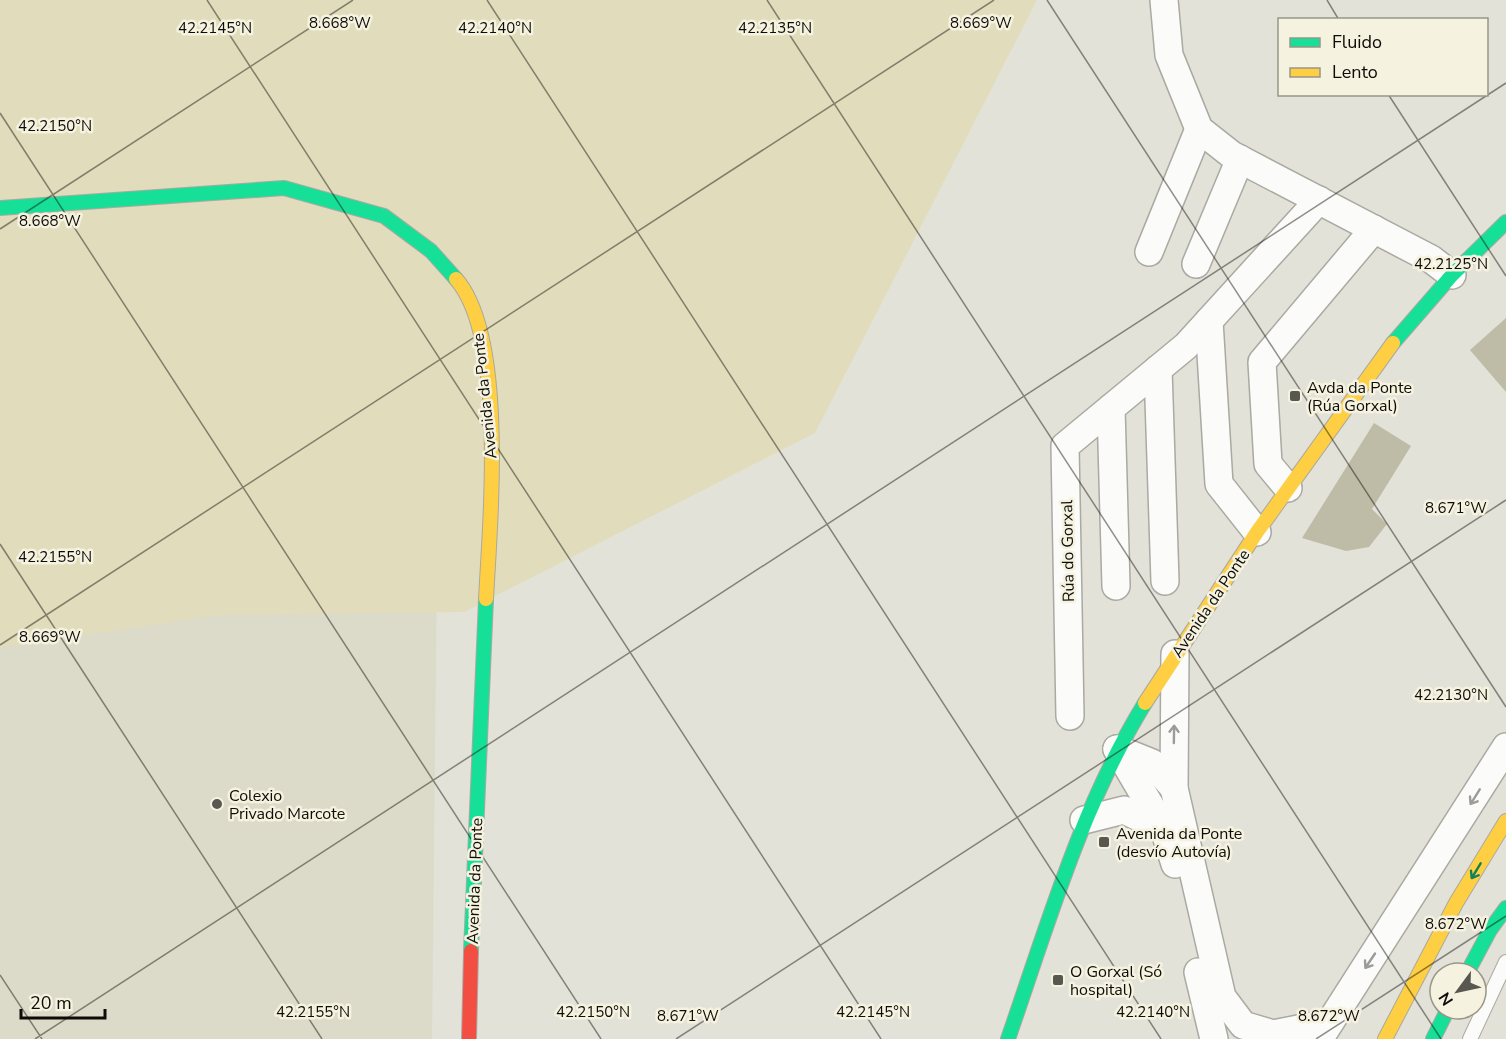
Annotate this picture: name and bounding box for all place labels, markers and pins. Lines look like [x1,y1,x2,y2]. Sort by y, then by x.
place label: Avda da Ponte (Rúa Gorxal) [1307,377,1412,417]
marker: Avda da Ponte (Rúa Gorxal) [1288,389,1302,403]
place label: Colexio Privado Marcote [229,785,345,825]
marker: Colexio Privado Marcote [210,797,224,811]
place label: Avenida da Ponte (desvío Autovía) [1116,823,1242,863]
marker: Avenida da Ponte (desvío Autovía) [1097,835,1111,849]
place label: O Gorxal (Só hospital) [1070,961,1162,1001]
marker: O Gorxal (Só hospital) [1051,973,1065,987]

